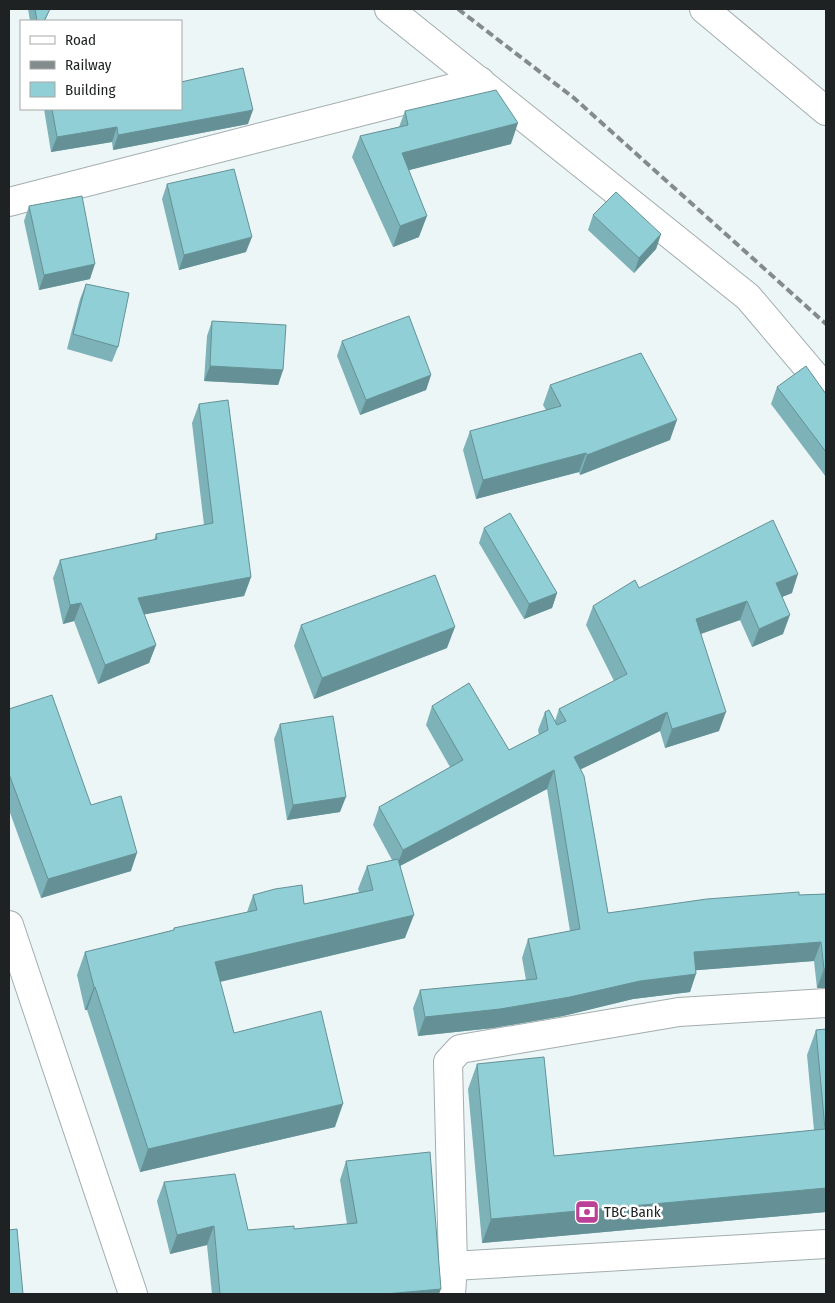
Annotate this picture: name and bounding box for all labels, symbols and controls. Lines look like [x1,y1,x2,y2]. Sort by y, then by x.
legend [20,20,182,110]
text: Road [65,31,96,49]
text: Railway [65,56,112,74]
text: Building [65,81,116,99]
bank icon: TBC Bank [574,1199,600,1225]
place label: TBC Bank [604,1203,661,1221]

